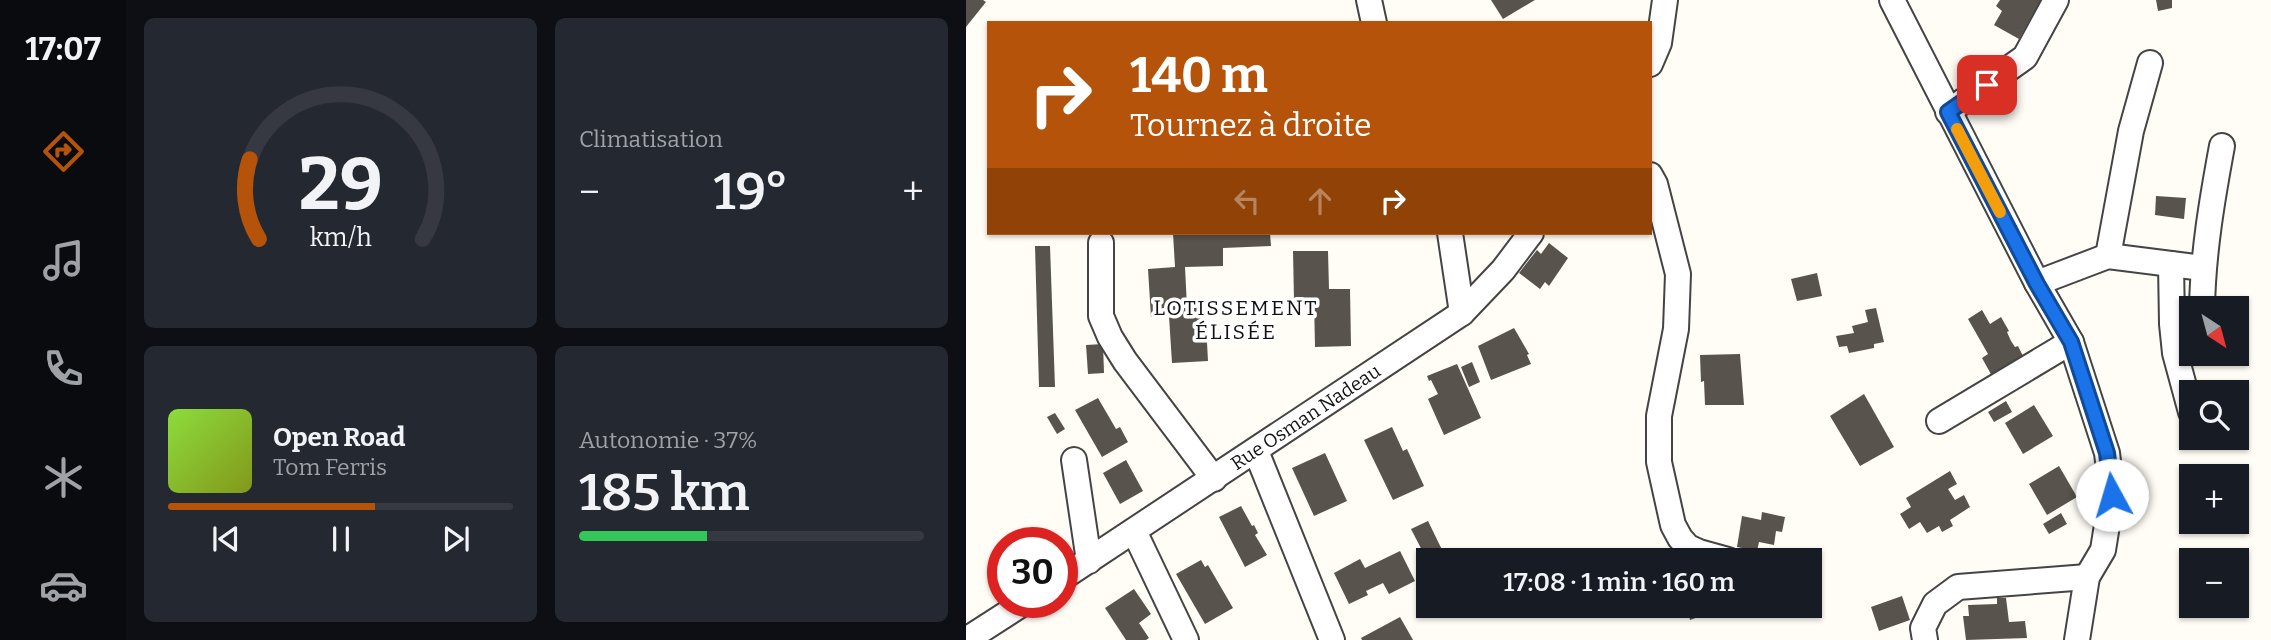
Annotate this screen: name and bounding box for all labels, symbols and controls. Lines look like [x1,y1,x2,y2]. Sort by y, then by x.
text: 17:07 [25,30,101,68]
text: 140 m [1130,46,1268,105]
icon: right [1015,49,1106,140]
pin [1957,55,2017,115]
icon: arrive [1968,66,2006,104]
text: Tournez à droite [1130,106,1372,144]
text: Climatisation [579,125,723,153]
icon: directions [39,127,88,176]
text: 29 [298,141,383,228]
text: 19° [714,160,789,223]
text: − [579,169,600,215]
text: + [902,169,924,215]
icon: left [1228,182,1266,220]
icon: ahead [1301,182,1339,220]
icon: right [1374,182,1412,220]
text: km/h [310,223,372,253]
icon: music [39,236,88,285]
district label: LOTISSEMENT ÉLISÉE [1154,295,1318,345]
north arrow [2179,296,2249,366]
map controls [2179,296,2249,618]
icon: phone [39,344,88,393]
street label: Rue Osman Nadeau [1227,359,1385,475]
button: search [2179,380,2249,450]
text: Open Road [273,422,405,453]
text: Autonomie · 37% [579,426,757,454]
icon: climate [39,453,88,502]
text: Tom Ferris [273,453,387,481]
position arrow [2075,458,2149,532]
text: 185 km [579,461,750,524]
button: + [2179,464,2249,534]
icon: previous [207,520,245,558]
icon: pause [322,520,360,558]
icon: next [437,520,475,558]
speed limit sign: 30 [987,527,1078,618]
button: − [2179,548,2249,618]
icon: car [39,561,88,610]
text: 17:08 · 1 min · 160 m [1503,567,1735,598]

